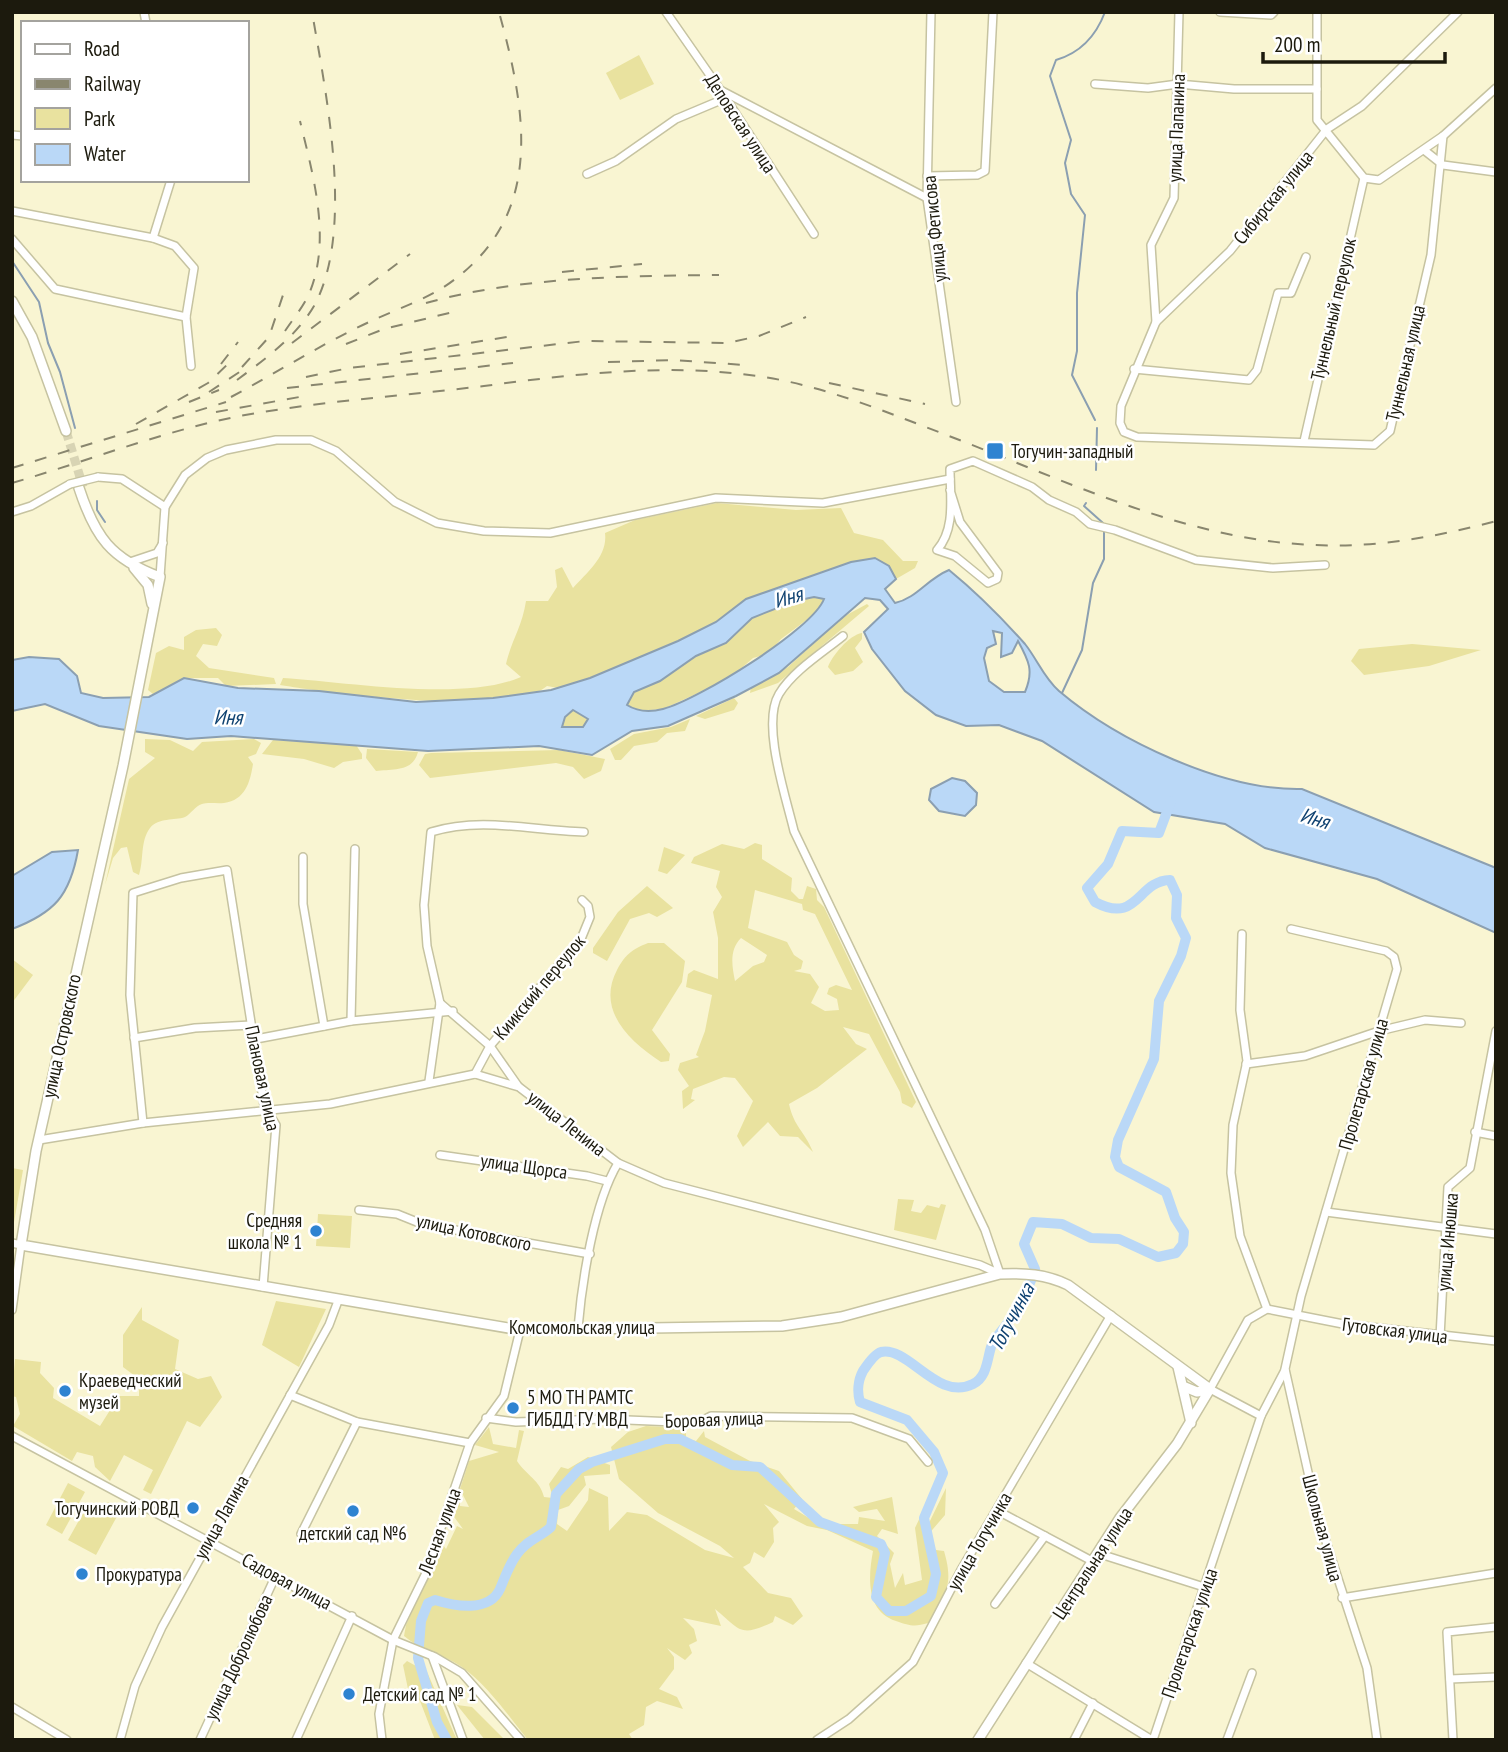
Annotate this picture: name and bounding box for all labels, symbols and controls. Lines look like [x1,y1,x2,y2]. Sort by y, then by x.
legend [21,21,248,182]
scale bar [1263,21,1445,65]
text: 200 m [1274,31,1320,58]
text: Road [84,35,120,62]
street label: Деповская улица [700,69,782,177]
text: Railway [84,70,141,97]
street label: улица Папанина [1162,73,1190,183]
text: Park [84,105,115,132]
text: Water [84,140,126,167]
street label: Сибирская улица [1228,145,1318,249]
street label: улица Фетисова [916,174,952,284]
street label: Туннельный переулок [1305,235,1361,383]
street label: Туннельная улица [1380,302,1430,424]
place label: Тогучин-западный [1011,439,1133,463]
marker: Тогучин-западный [985,441,1005,461]
water label: Иня [770,580,807,614]
water label: Иня [213,703,244,731]
water label: Иня [1297,801,1334,836]
street label: Киикский переулок [488,929,590,1045]
street label: улица Островского [36,972,86,1100]
street label: Пролетарская улица [1333,1015,1393,1153]
street label: Плановая улица [240,1023,286,1133]
street label: улица Ленина [523,1085,611,1161]
street label: улица Щорса [479,1148,569,1184]
street label: улица Инюшка [1431,1192,1463,1292]
place label: Средняя школа № 1 [228,1208,302,1254]
street label: улица Котовского [414,1208,534,1256]
marker: Средняя школа № 1 [308,1223,324,1239]
water label: Тогучинка [982,1277,1041,1356]
street label: Гутовская улица [1341,1312,1449,1348]
street label: Комсомольская улица [509,1315,655,1339]
place label: Краеведческий музей [79,1368,182,1414]
marker: Краеведческий музей [57,1383,73,1399]
place label: 5 МО ТН РАМТС ГИБДД ГУ МВД [527,1385,634,1431]
marker: 5 МО ТН РАМТС ГИБДД ГУ МВД [505,1400,521,1416]
street label: Боровая улица [664,1405,764,1433]
street label: улица Лапина [188,1471,254,1563]
street label: Школьная улица [1297,1472,1349,1584]
street label: Лесная улица [412,1485,466,1578]
street label: улица Тогучинка [941,1488,1017,1594]
place label: Тогучинский РОВД [55,1496,179,1520]
marker: Тогучинский РОВД [185,1500,201,1516]
street label: Центральная улица [1047,1502,1137,1624]
marker: детский сад №6 [345,1503,361,1519]
place label: детский сад №6 [299,1521,407,1545]
street label: Садовая улица [238,1547,336,1615]
place label: Прокуратура [96,1562,182,1586]
street label: Пролетарская улица [1156,1565,1222,1701]
marker: Прокуратура [74,1566,90,1582]
street label: улица Добролюбова [198,1590,278,1724]
place label: Детский сад № 1 [363,1682,477,1706]
marker: Детский сад № 1 [341,1686,357,1702]

